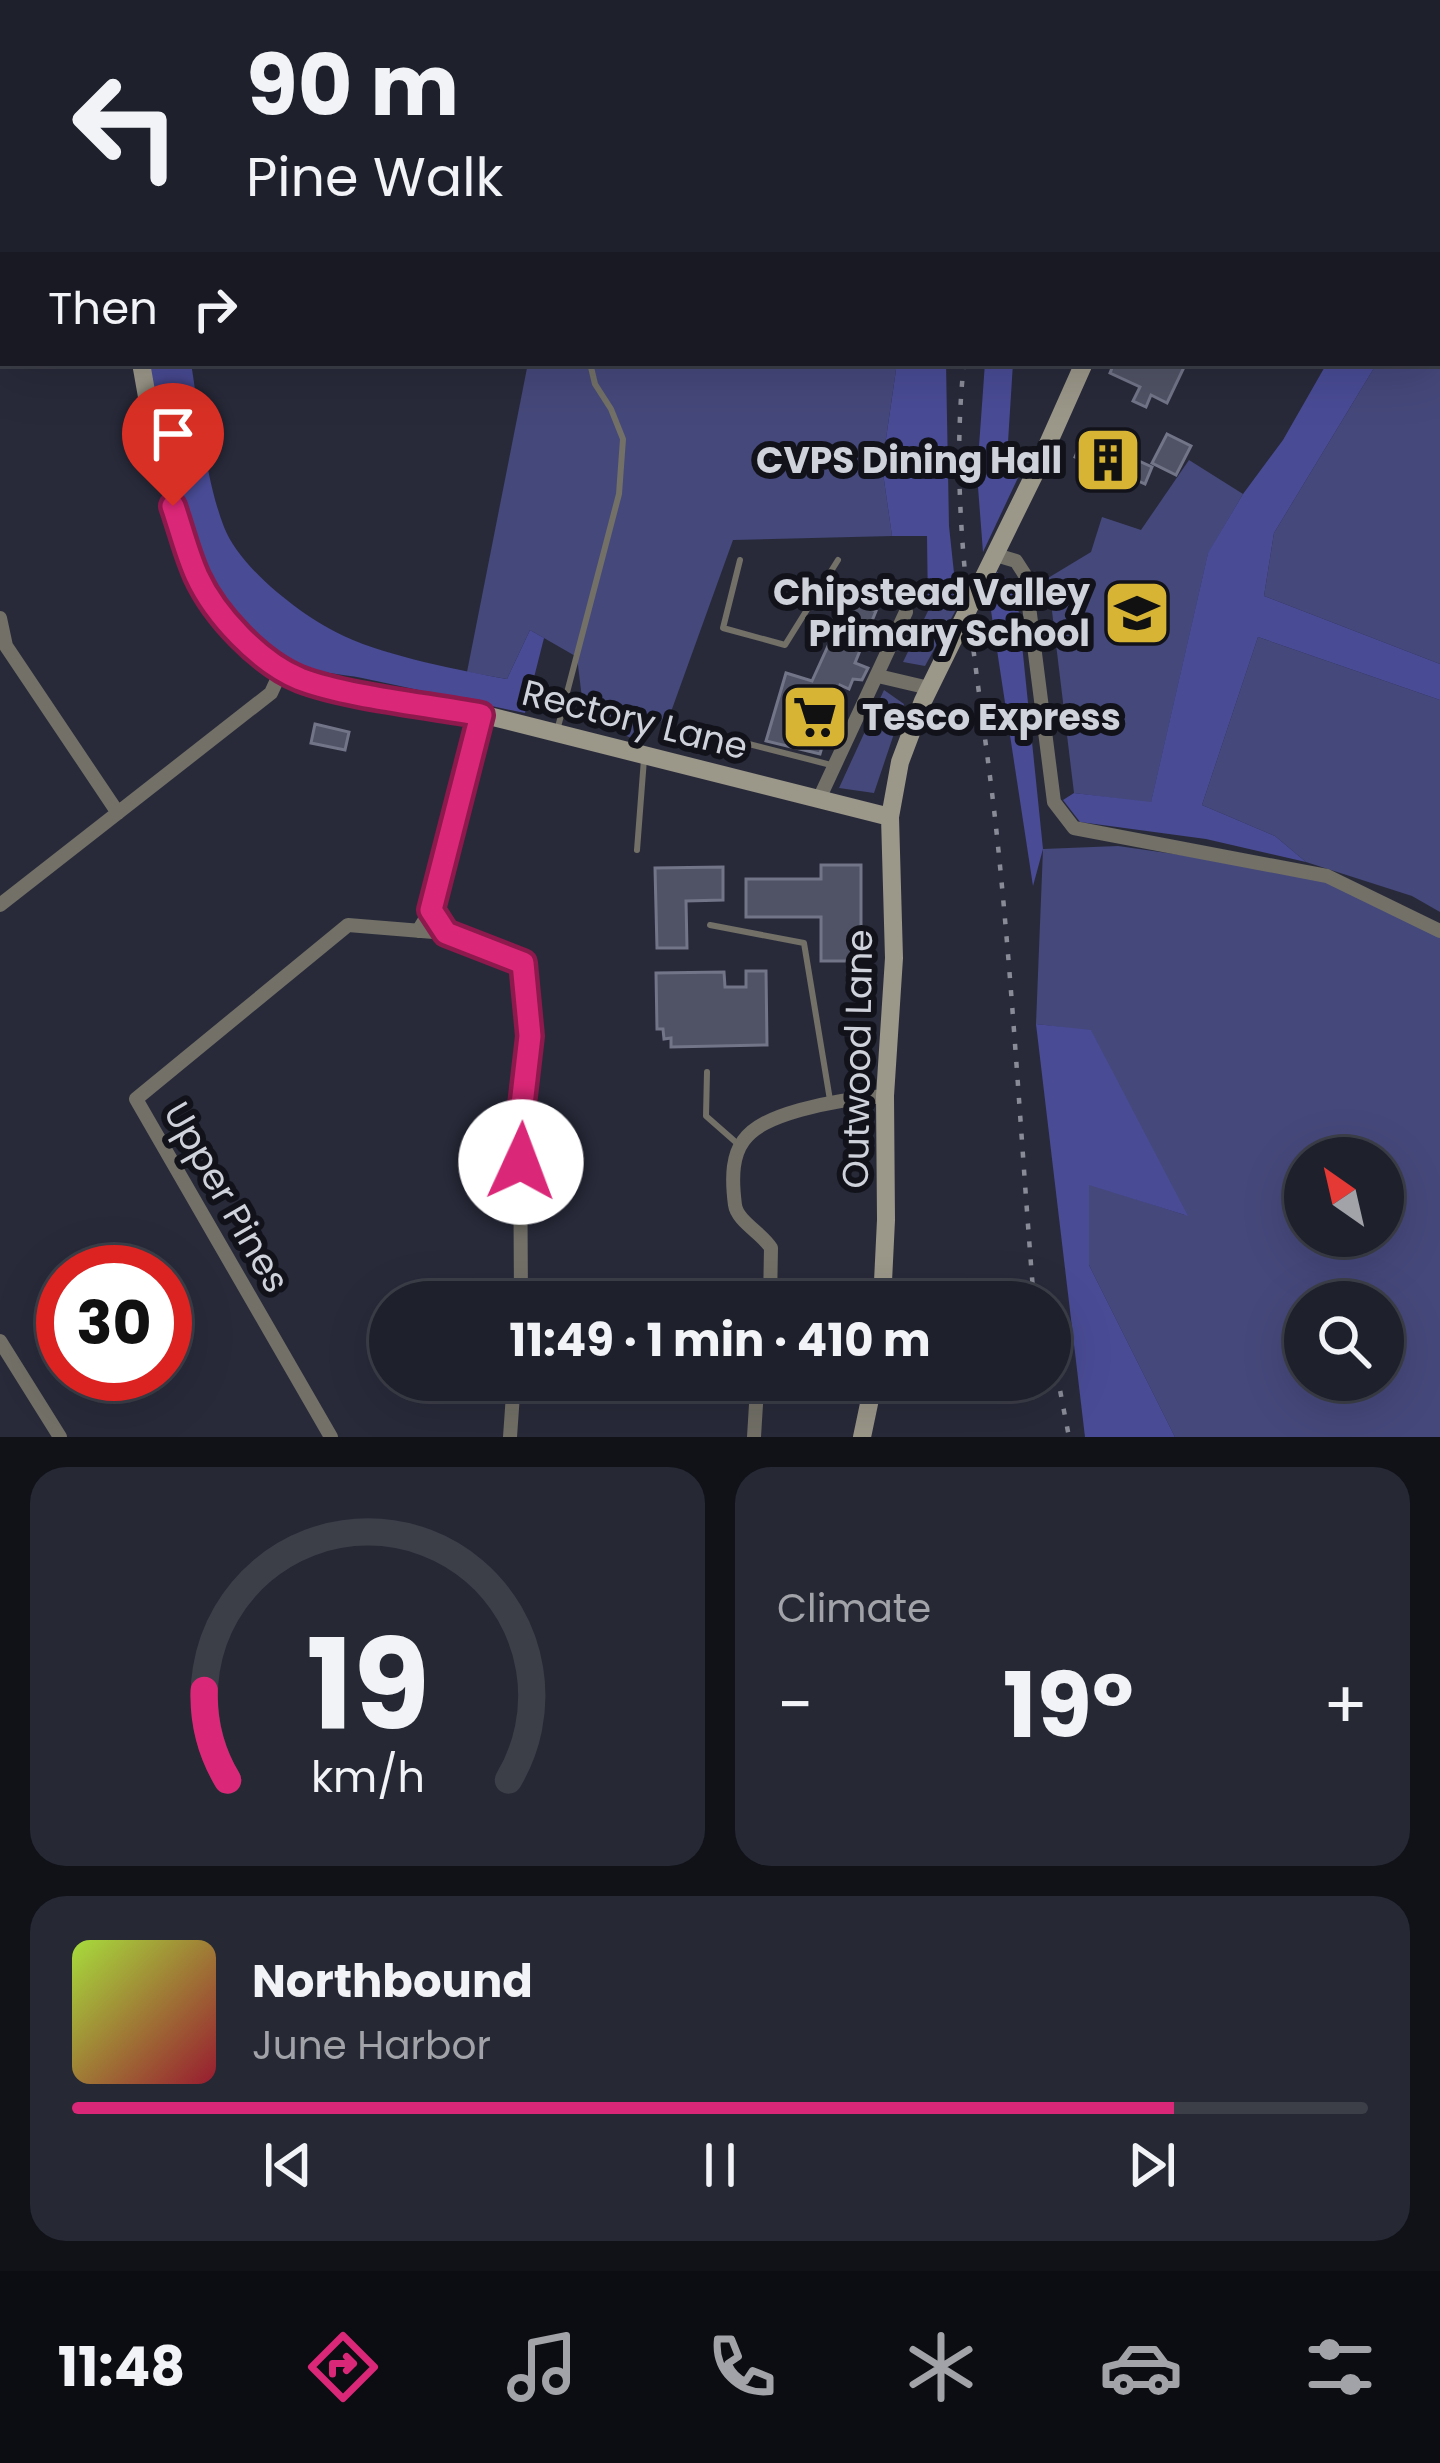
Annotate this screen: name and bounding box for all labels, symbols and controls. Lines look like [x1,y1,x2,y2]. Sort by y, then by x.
text: 90 m [246,27,459,144]
icon: left [48,48,204,204]
text: Pine Walk [246,139,503,215]
icon: right [182,276,248,342]
text: Then [48,277,158,340]
pin [122,383,224,506]
icon: arrive [140,401,206,467]
building icon: CVPS Dining Hall [1073,425,1143,495]
place label: CVPS Dining Hall [756,435,1062,486]
place label: Chipstead Valley Primary School [773,567,1090,659]
school or university icon: Chipstead Valley Primary School [1102,578,1172,648]
street label: Rectory Lane [517,667,753,772]
supermarket icon: Tesco Express [780,682,850,752]
place label: Tesco Express [862,692,1121,743]
street label: Outwood Lane [830,929,885,1189]
street label: Upper Pines [151,1093,302,1302]
position arrow [458,1099,584,1225]
north arrow [1284,1137,1404,1257]
map controls [1284,1137,1404,1401]
speed limit sign: 30 [36,1245,192,1401]
button: search [1284,1281,1404,1401]
text: 11:49 · 1 min · 410 m [509,1309,931,1372]
text: Climate [777,1581,931,1636]
text: 19 [306,1598,429,1773]
text: 19° [1003,1642,1134,1769]
text: − [777,1659,813,1751]
text: + [1323,1659,1368,1751]
text: km/h [310,1746,425,1806]
text: Northbound [252,1950,533,2013]
text: June Harbor [252,2018,491,2073]
icon: previous [255,2132,321,2198]
icon: pause [687,2132,753,2198]
icon: next [1119,2132,1185,2198]
icon: directions [301,2325,385,2409]
icon: music [500,2325,584,2409]
icon: phone [700,2325,784,2409]
icon: climate [899,2325,983,2409]
icon: car [1099,2325,1183,2409]
icon: filters [1298,2325,1382,2409]
text: 11:48 [58,2329,185,2405]

